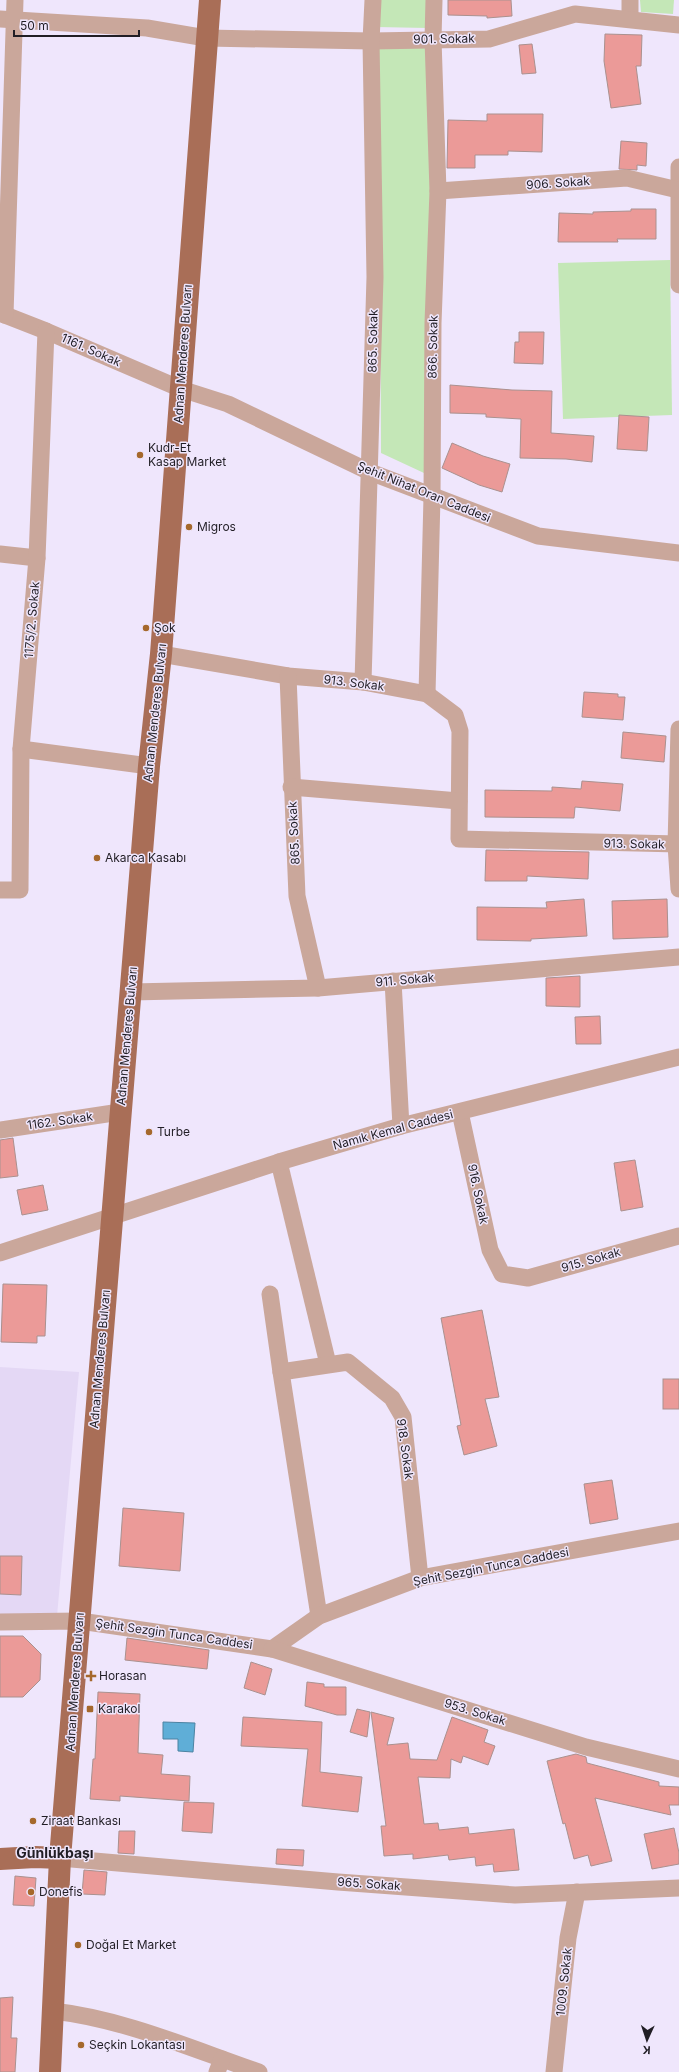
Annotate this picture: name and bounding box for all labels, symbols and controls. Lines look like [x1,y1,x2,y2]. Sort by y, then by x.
scale bar [14,12,139,38]
text: 50 m [20,18,49,33]
street label: 901. Sokak [413,30,475,47]
street label: 906. Sokak [526,173,591,192]
street label: Adnan Menderes Bulvarı [170,284,195,424]
street label: 865. Sokak [364,309,381,373]
street label: 866. Sokak [424,315,441,379]
street label: 1161. Sokak [59,330,124,370]
place label: Kudr-Et Kasap Market [148,440,226,469]
marker: Kudr-Et Kasap Market [135,450,145,460]
street label: Şehit Nihat Oran Caddesi [355,458,493,525]
place label: Migros [197,519,236,534]
marker: Migros [184,522,194,532]
street label: 1175/2. Sokak [21,581,42,659]
place label: Şok [154,620,176,635]
marker: Şok [141,623,151,633]
street label: Adnan Menderes Bulvarı [140,643,169,783]
street label: 913. Sokak [323,671,386,694]
street label: 865. Sokak [284,801,303,865]
street label: 913. Sokak [603,835,665,852]
place label: Akarca Kasabı [105,850,186,865]
marker: Akarca Kasabı [92,853,102,863]
street label: Adnan Menderes Bulvarı [113,966,140,1106]
street label: 911. Sokak [375,969,435,990]
street label: Namık Kemal Caddesi [331,1106,455,1153]
street label: 1162. Sokak [26,1108,94,1133]
place label: Turbe [157,1124,190,1139]
marker: Turbe [144,1127,154,1137]
street label: 916. Sokak [465,1163,492,1226]
street label: 915. Sokak [560,1244,623,1275]
street label: Adnan Menderes Bulvarı [86,1289,113,1429]
street label: 918. Sokak [394,1418,417,1481]
street label: Şehit Sezgin Tunca Caddesi [412,1544,570,1589]
street label: Adnan Menderes Bulvarı [62,1612,87,1752]
street label: Şehit Sezgin Tunca Caddesi [95,1615,254,1652]
place label: Horasan [99,1668,147,1683]
marker: Horasan [86,1671,96,1681]
street label: 953. Sokak [443,1695,508,1728]
place label: Karakol [98,1701,140,1716]
marker: Karakol [85,1704,95,1714]
place label: Ziraat Bankası [41,1813,121,1828]
marker: Ziraat Bankası [28,1816,38,1826]
district label: Günlükbaşı [16,1844,94,1861]
street label: 965. Sokak [337,1874,402,1893]
place label: Donefis [39,1884,83,1899]
marker: Donefis [26,1887,36,1897]
place label: Doğal Et Market [86,1937,176,1952]
marker: Doğal Et Market [73,1940,83,1950]
street label: 1009. Sokak [552,1947,575,2017]
north arrow [627,2020,667,2060]
place label: Seçkin Lokantası [89,2037,185,2052]
marker: Seçkin Lokantası [76,2040,86,2050]
text: K [642,2043,651,2057]

